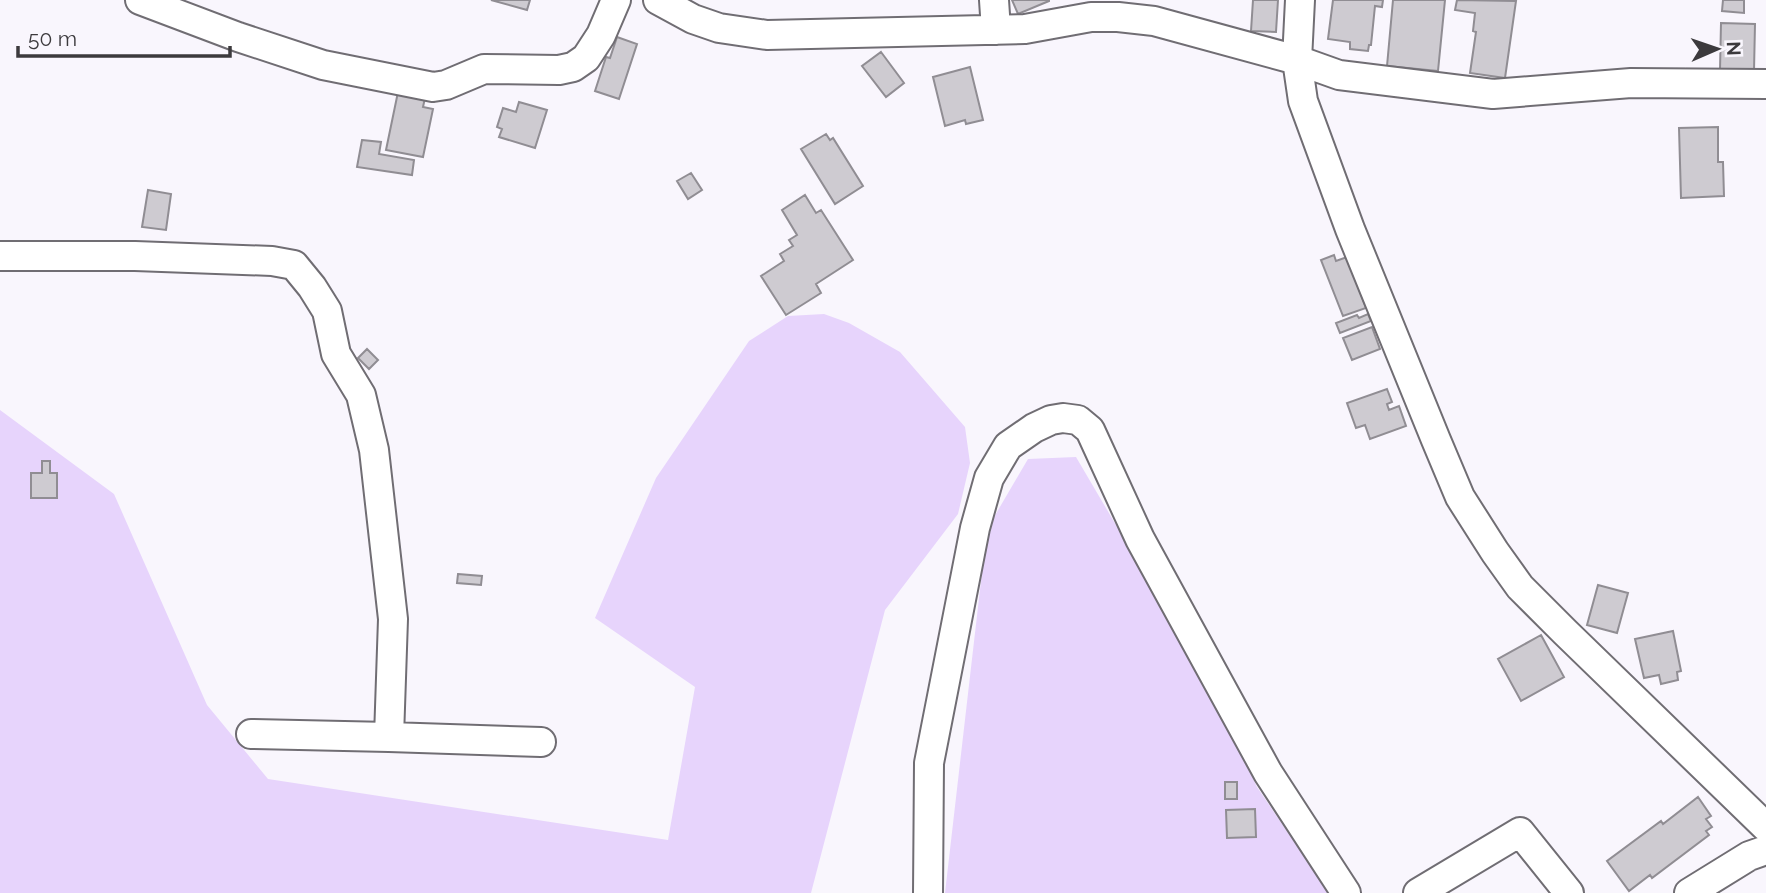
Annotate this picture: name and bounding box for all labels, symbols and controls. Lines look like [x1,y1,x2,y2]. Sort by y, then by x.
scale bar [18,14,229,58]
north arrow [1682,14,1752,84]
text: 50 m [28,26,77,51]
text: N [1723,41,1745,56]

